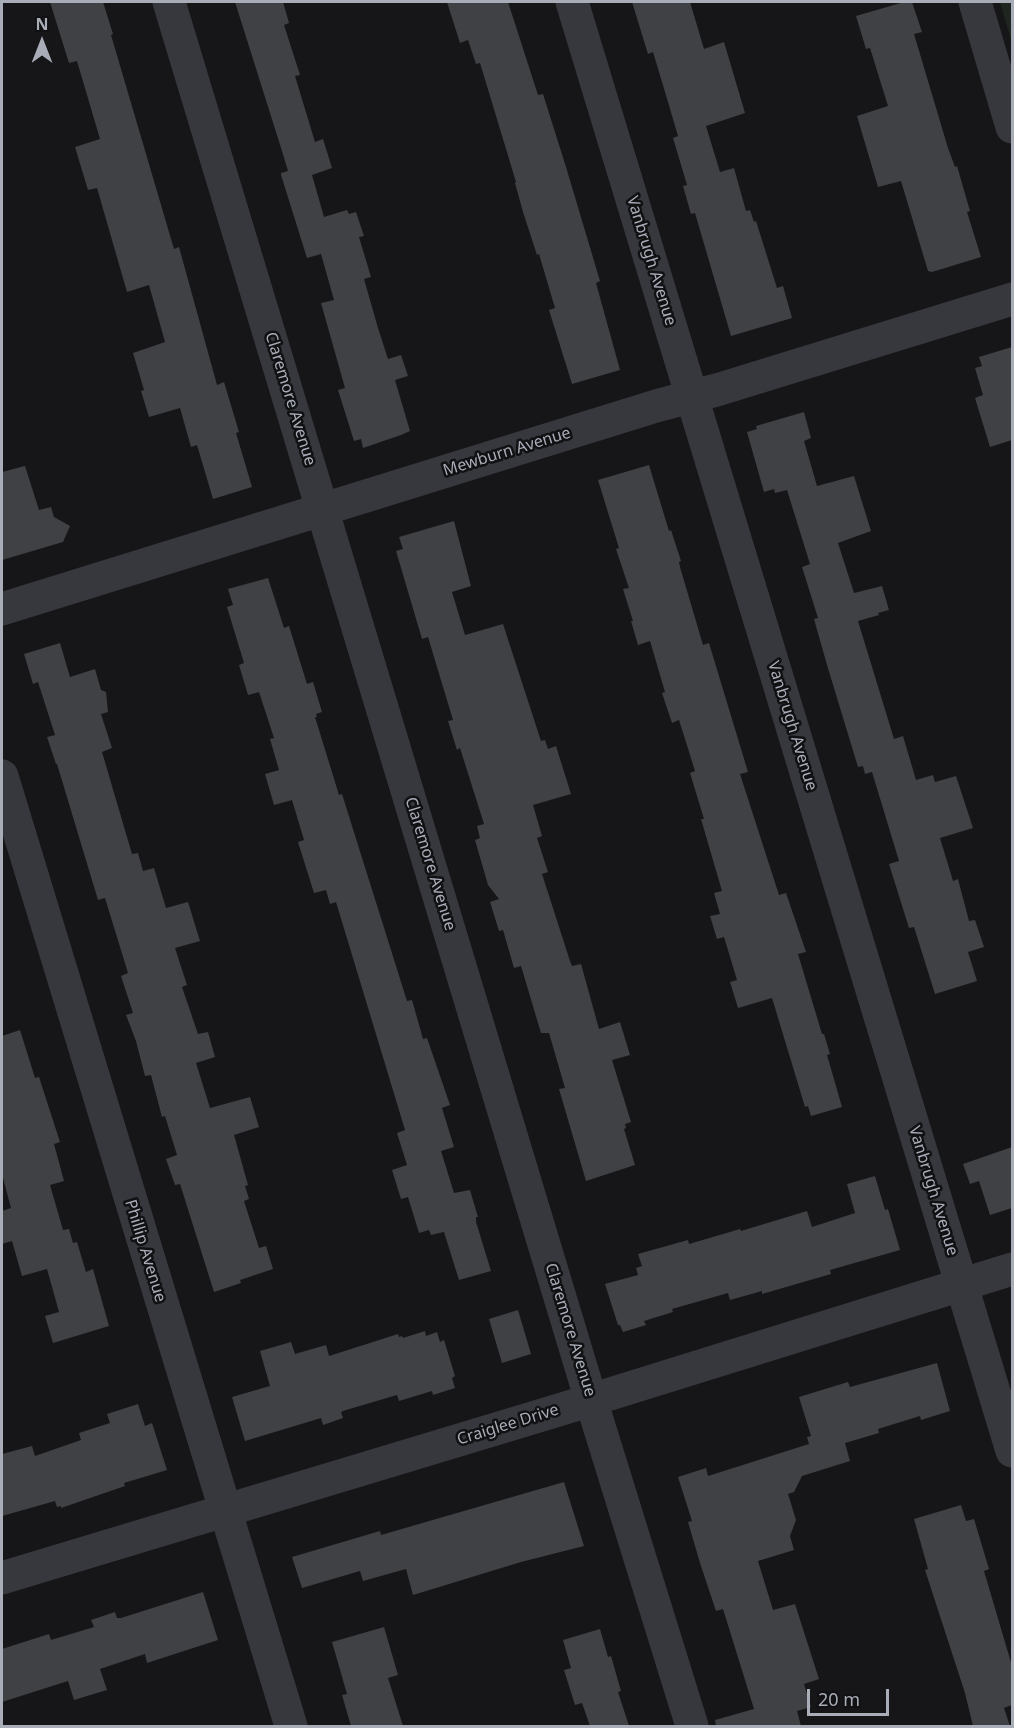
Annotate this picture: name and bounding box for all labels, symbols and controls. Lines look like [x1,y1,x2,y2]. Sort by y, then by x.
north arrow [12,12,72,72]
text: N [35,13,49,35]
street label: Vanbrugh Avenue [622,194,680,328]
street label: Claremore Avenue [261,330,319,468]
street label: Mewburn Avenue [441,423,573,481]
street label: Vanbrugh Avenue [763,659,821,793]
street label: Claremore Avenue [401,795,459,933]
street label: Vanbrugh Avenue [904,1124,962,1258]
street label: Phillip Avenue [120,1197,170,1305]
street label: Claremore Avenue [541,1261,599,1399]
street label: Craiglee Drive [455,1400,561,1450]
scale bar [810,1677,892,1715]
text: 20 m [818,1687,860,1711]

